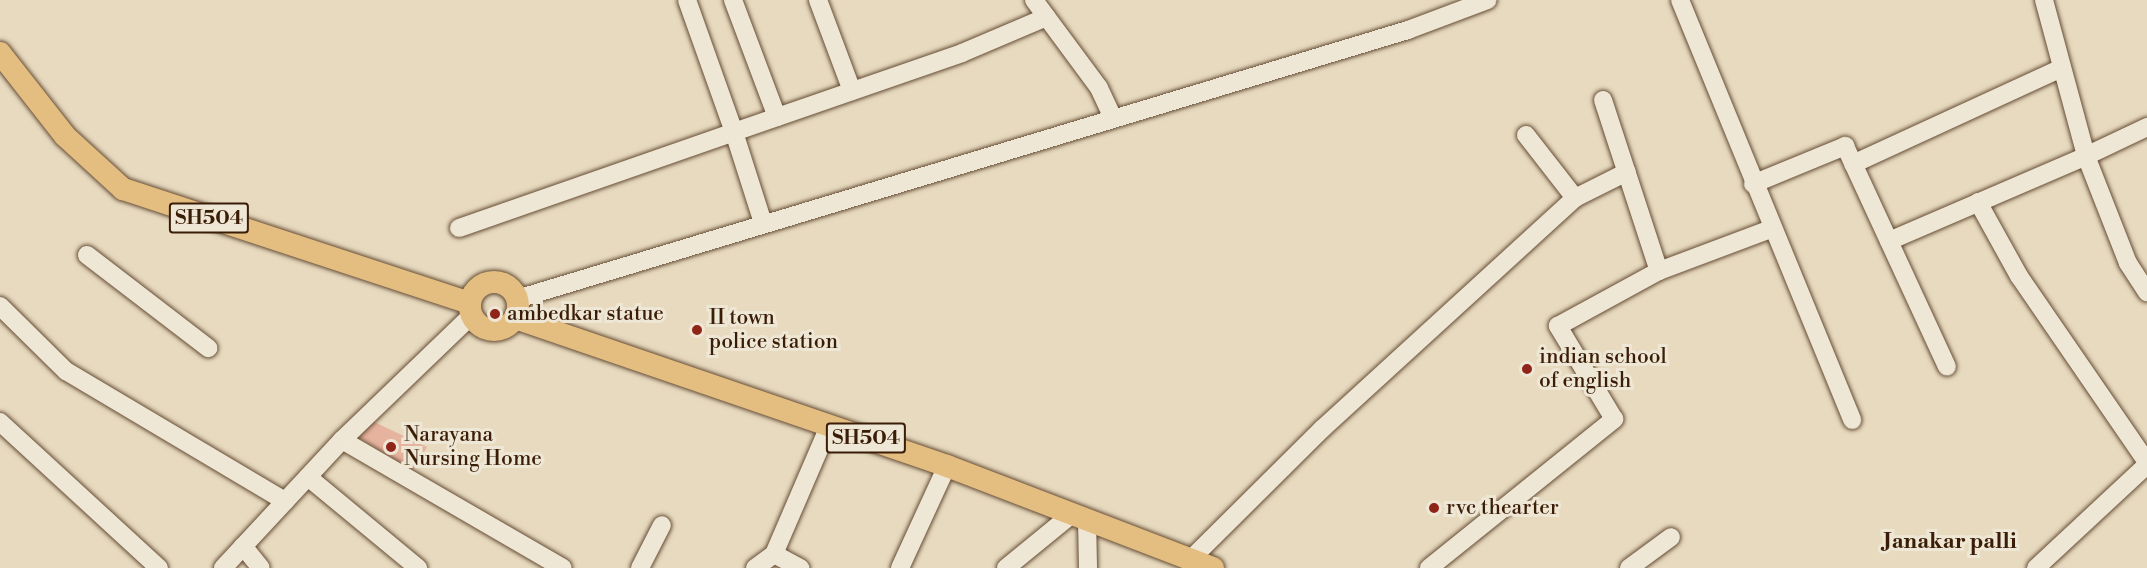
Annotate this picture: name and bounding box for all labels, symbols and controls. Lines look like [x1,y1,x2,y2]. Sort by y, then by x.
road number: SH504 [168,201,250,235]
place label: ambedkar statue [507,301,664,327]
place label: II town police station [709,305,838,355]
marker: ambedkar statue [488,307,502,321]
marker: II town police station [690,323,704,337]
place label: indian school of english [1539,344,1667,394]
marker: indian school of english [1520,362,1534,376]
road number: SH504 [826,421,906,455]
place label: Narayana Nursing Home [404,422,542,472]
marker: Narayana Nursing Home [382,438,400,456]
place label: rvc thearter [1446,495,1559,521]
marker: rvc thearter [1427,501,1441,515]
district label: Janakar palli [1883,529,2017,555]

